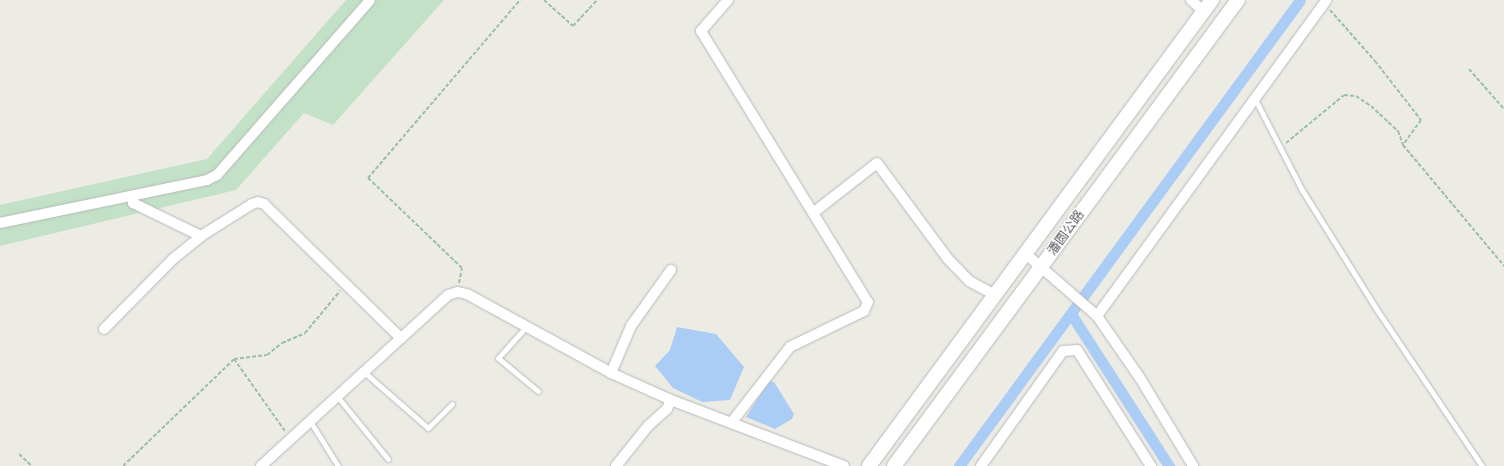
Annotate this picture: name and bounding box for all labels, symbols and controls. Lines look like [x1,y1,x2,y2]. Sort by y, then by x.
street label: 潘圆公路 [1044,207,1088,259]

